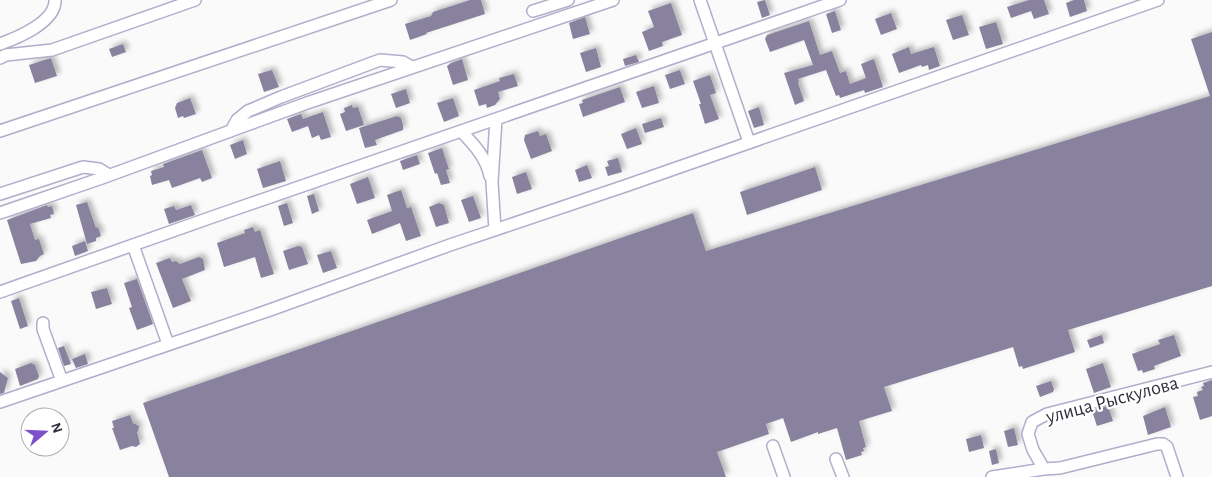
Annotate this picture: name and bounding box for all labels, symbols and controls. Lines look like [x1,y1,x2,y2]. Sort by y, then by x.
street label: улица Рыскулова [1043,373,1181,427]
north arrow [20,407,70,457]
text: N [48,421,65,435]

